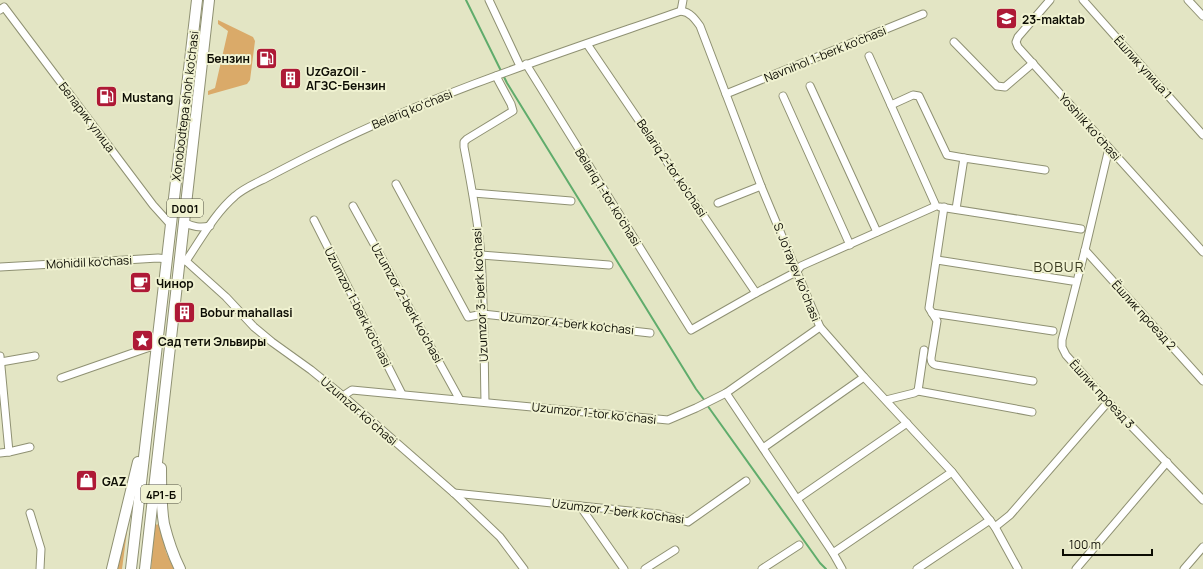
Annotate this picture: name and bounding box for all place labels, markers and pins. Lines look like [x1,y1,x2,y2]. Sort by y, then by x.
school or university icon: 23-maktab [994,6,1020,32]
place label: 23-maktab [1022,11,1085,28]
fuel station icon: Бензин [253,45,279,71]
place label: Бензин [207,50,250,67]
place label: UzGazOil - АГЗС-Бензин [306,63,386,94]
building icon: UzGazOil - АГЗС-Бензин [278,65,304,91]
fuel station icon: Mustang [94,84,120,110]
place label: Mustang [122,89,173,106]
cafe icon: Чинор [127,270,153,296]
place label: Чинор [156,275,194,292]
building icon: Bobur mahallasi [172,299,198,325]
place label: Bobur mahallasi [200,304,293,321]
place icon: Сад тети Эльвиры [129,328,155,354]
place label: Сад тети Эльвиры [158,333,266,350]
shop icon: GAZ [73,468,99,494]
place label: GAZ [102,473,127,490]

